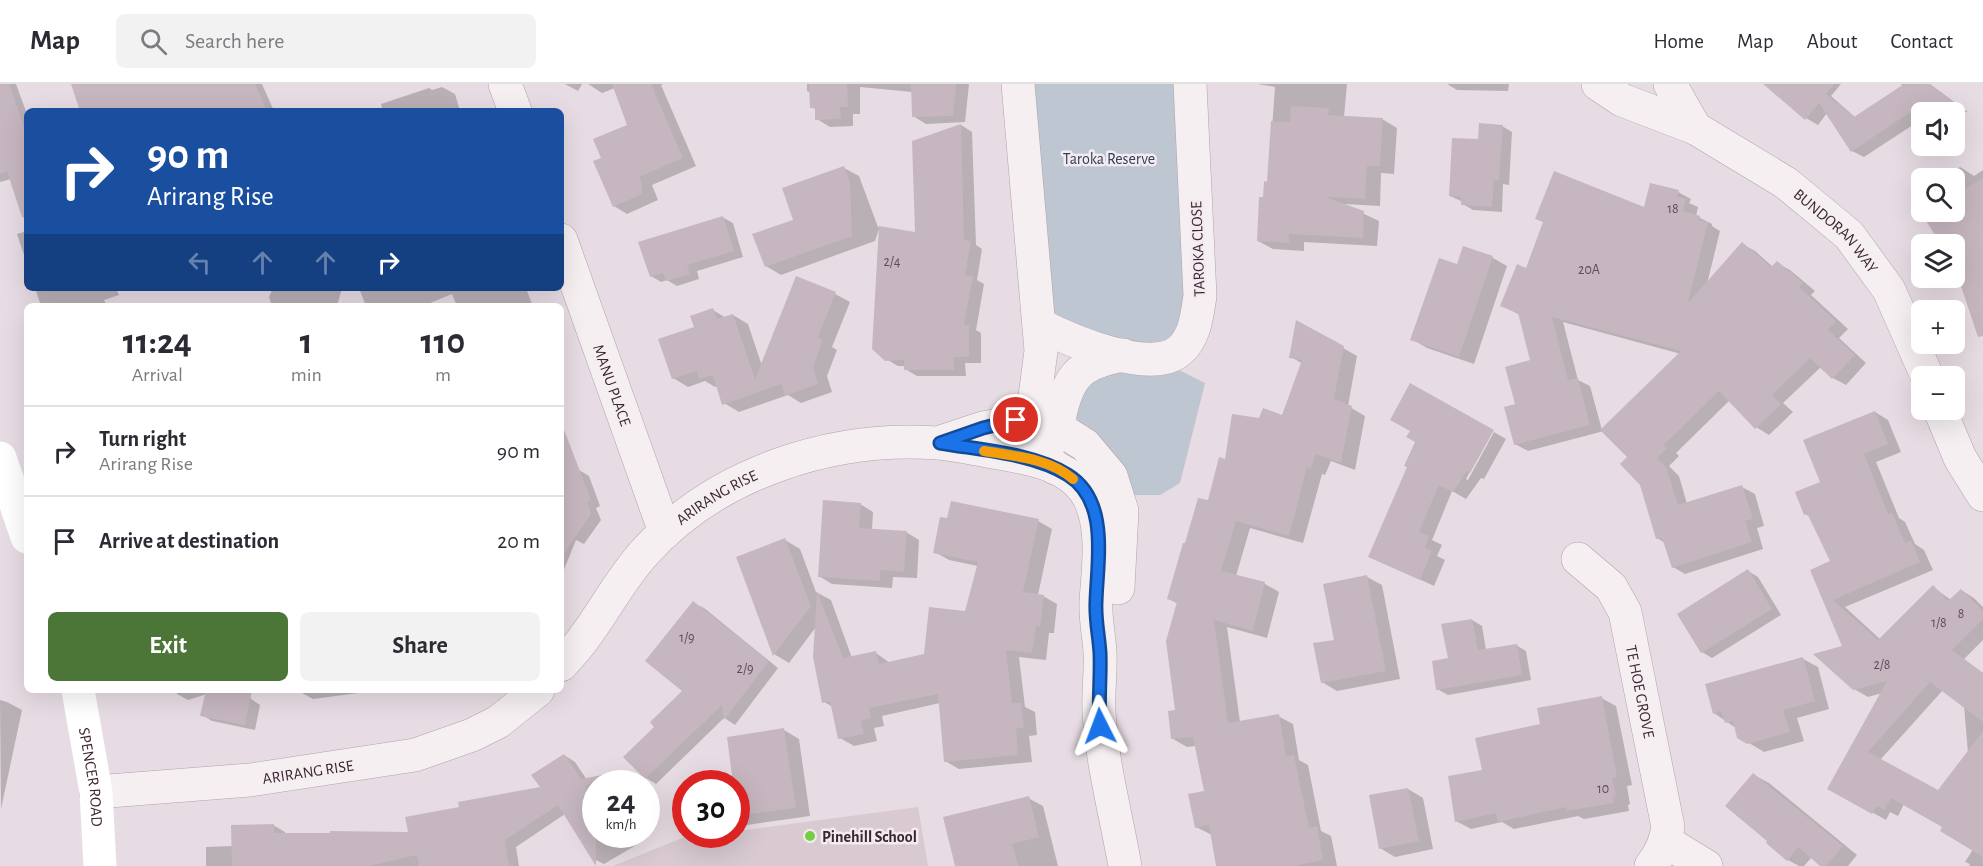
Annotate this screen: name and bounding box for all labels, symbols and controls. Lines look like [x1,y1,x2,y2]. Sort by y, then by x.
search box [116,14,536,68]
icon: search [137,25,170,58]
text: Map [30,27,80,55]
text: Search here [185,30,284,52]
text: Home [1653,31,1704,52]
text: Map [1737,31,1774,52]
text: About [1807,31,1857,52]
text: Contact [1890,31,1953,52]
map controls [1911,102,1965,420]
button: sound [1911,102,1965,156]
icon: right [48,132,126,210]
text: 90 m [147,134,229,176]
park label: Taroka Reserve [1063,151,1155,167]
button: search [1911,168,1965,222]
text: Arirang Rise [147,183,274,210]
street label: BUNDORAN WAY [1791,186,1881,277]
street label: TAROKA CLOSE [1188,201,1208,297]
house number: 18 [1667,202,1679,216]
button: layers [1911,234,1965,288]
icon: left [183,246,216,279]
icon: ahead [246,246,279,279]
icon: ahead [309,246,342,279]
icon: right [372,246,405,279]
house number: 2/4 [883,255,901,269]
house number: 20A [1578,263,1600,277]
button: + [1911,300,1965,354]
text: 11:24 [123,324,192,360]
text: 1 [300,324,313,360]
text: 110 [421,324,465,360]
street label: MANU PLACE [590,342,634,429]
text: Arrival [132,365,183,385]
text: min [291,365,322,385]
text: m [435,365,451,385]
button: − [1911,366,1965,420]
pin [990,394,1041,445]
icon: arrive [999,403,1032,436]
text: Turn right [99,428,186,450]
icon: right [48,435,81,468]
text: 90 m [497,440,540,462]
text: Arirang Rise [99,454,193,474]
street label: ARIRANG RISE [673,467,760,528]
icon: arrive [48,525,81,558]
text: Arrive at destination [99,530,279,552]
text: 20 m [497,530,540,552]
house number: 8 [1958,607,1964,621]
button: Exit [48,612,288,681]
button: Share [300,612,540,681]
house number: 1/8 [1931,616,1947,630]
house number: 1/9 [679,631,695,645]
street label: TE HOE GROVE [1623,644,1657,740]
house number: 2/8 [1873,658,1891,672]
house number: 2/9 [737,662,753,676]
position arrow [1068,694,1132,758]
street label: SPENCER ROAD [76,726,105,827]
street label: ARIRANG RISE [261,757,355,787]
speed limit sign: 30 [672,770,750,848]
house number: 10 [1597,782,1609,796]
text: 24 [606,787,636,817]
text: km/h [606,817,636,832]
marker: Pinehill School [803,829,817,843]
place label: Pinehill School [822,829,917,845]

